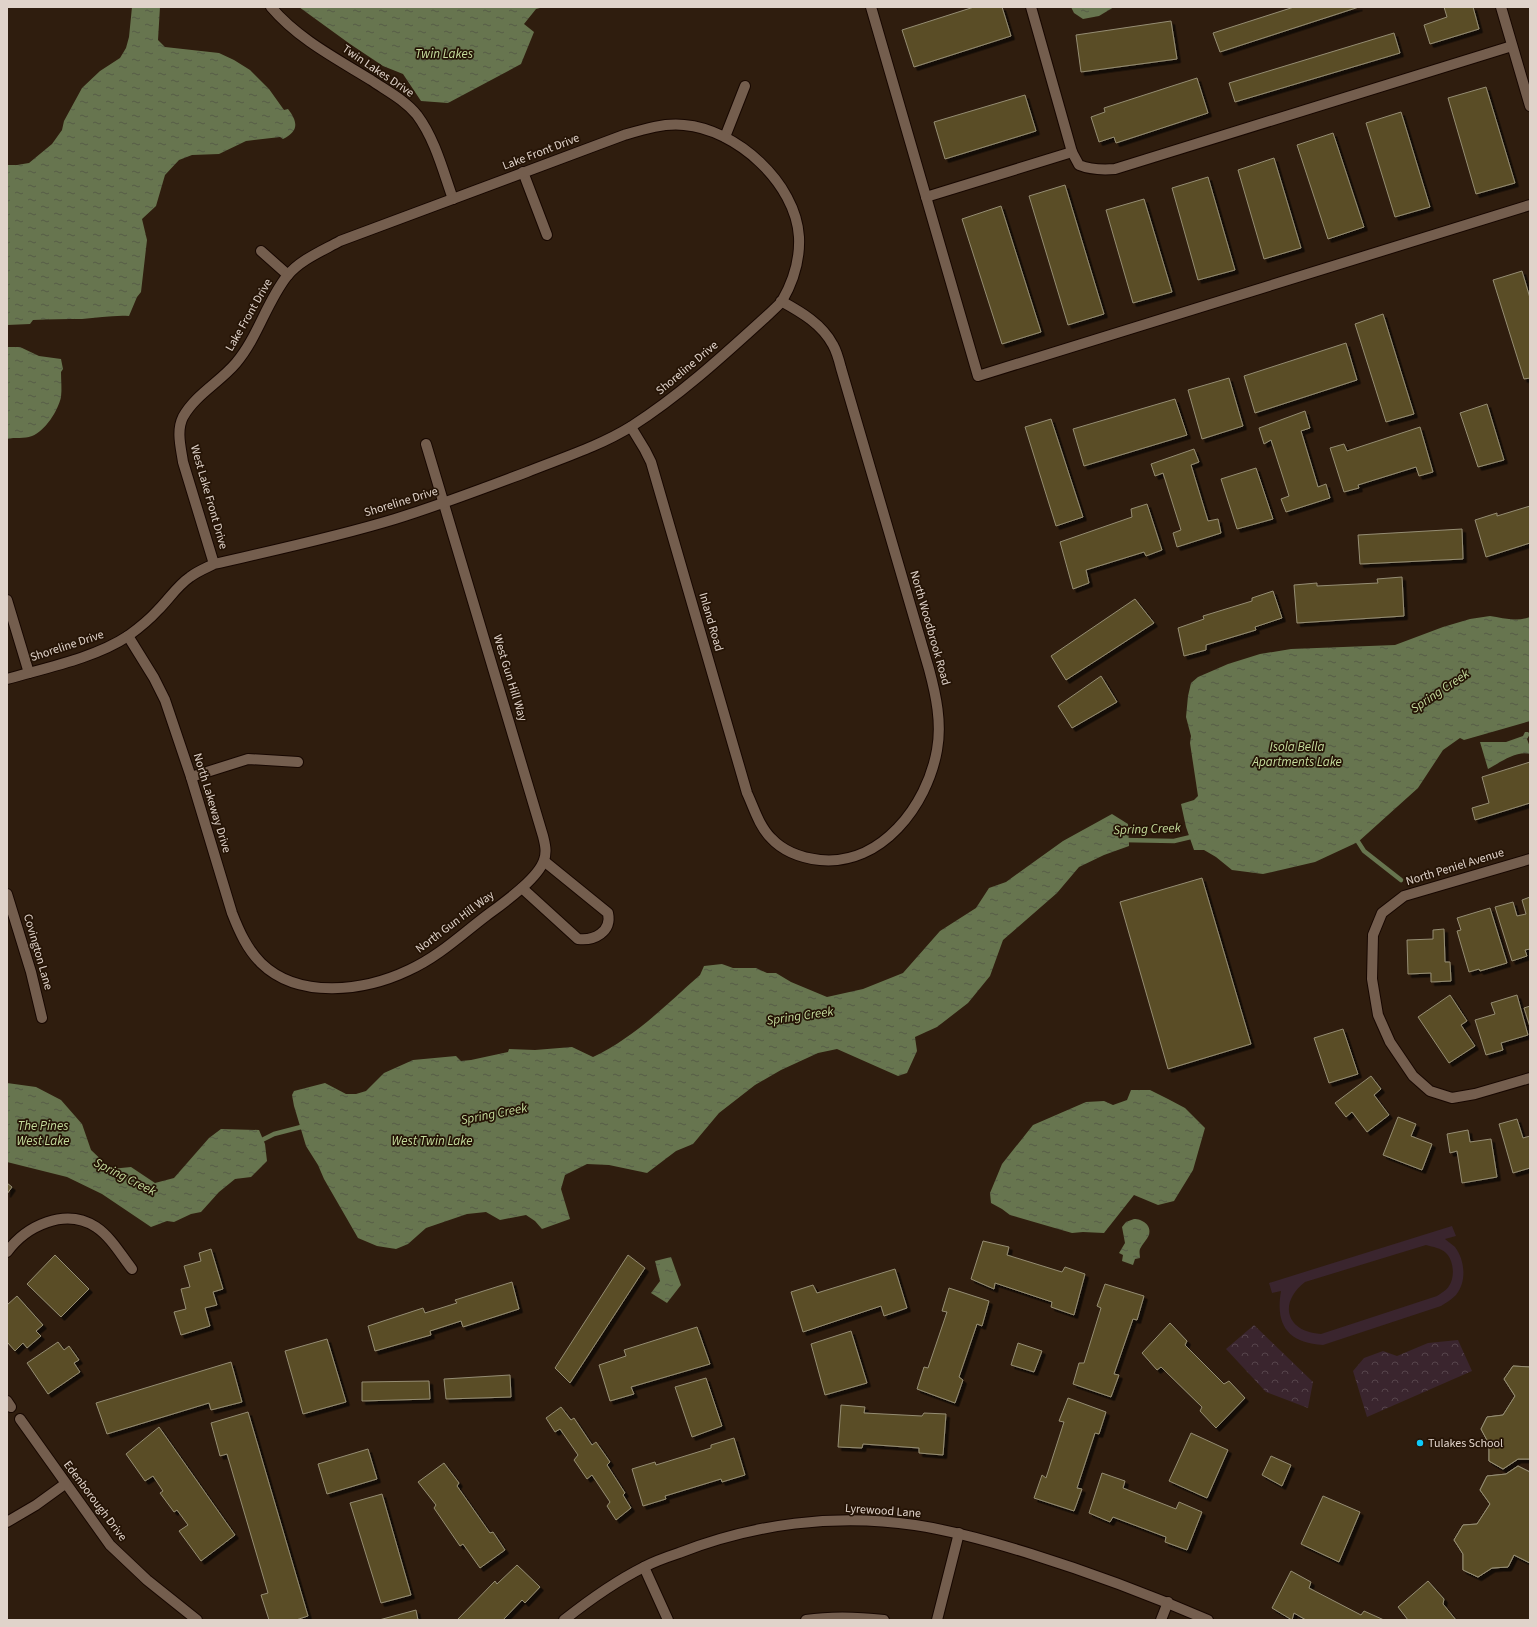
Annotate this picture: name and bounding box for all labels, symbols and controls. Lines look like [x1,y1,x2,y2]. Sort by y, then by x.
street label: Twin Lakes Drive [339,41,417,101]
water label: Twin Lakes [415,45,473,63]
street label: Lake Front Drive [500,129,582,174]
street label: Lake Front Drive [221,276,277,354]
street label: Shoreline Drive [652,337,722,399]
street label: West Lake Front Drive [186,443,232,551]
street label: Shoreline Drive [362,483,440,521]
street label: North Woodbrook Road [906,569,954,687]
street label: Inland Road [695,591,727,653]
street label: Shoreline Drive [28,626,106,666]
street label: West Gun Hill Way [489,633,531,724]
water label: Spring Creek [1407,664,1474,717]
water label: Isola Bella Apartments Lake [1251,738,1342,771]
street label: North Lakeway Drive [189,751,235,855]
water label: Spring Creek [1113,819,1182,839]
street label: North Peniel Avenue [1404,844,1506,890]
street label: North Gun Hill Way [412,887,498,957]
street label: Covington Lane [19,912,57,992]
water label: Spring Creek [765,1002,835,1030]
water label: Spring Creek [459,1099,530,1129]
water label: The Pines West Lake [16,1117,70,1150]
water label: West Twin Lake [392,1132,472,1150]
water label: Spring Creek [91,1154,160,1201]
place label: Tulakes School [1428,1435,1503,1452]
marker: Tulakes School [1415,1438,1425,1448]
street label: Edenborough Drive [59,1457,131,1545]
street label: Lyrewood Lane [844,1500,922,1522]

